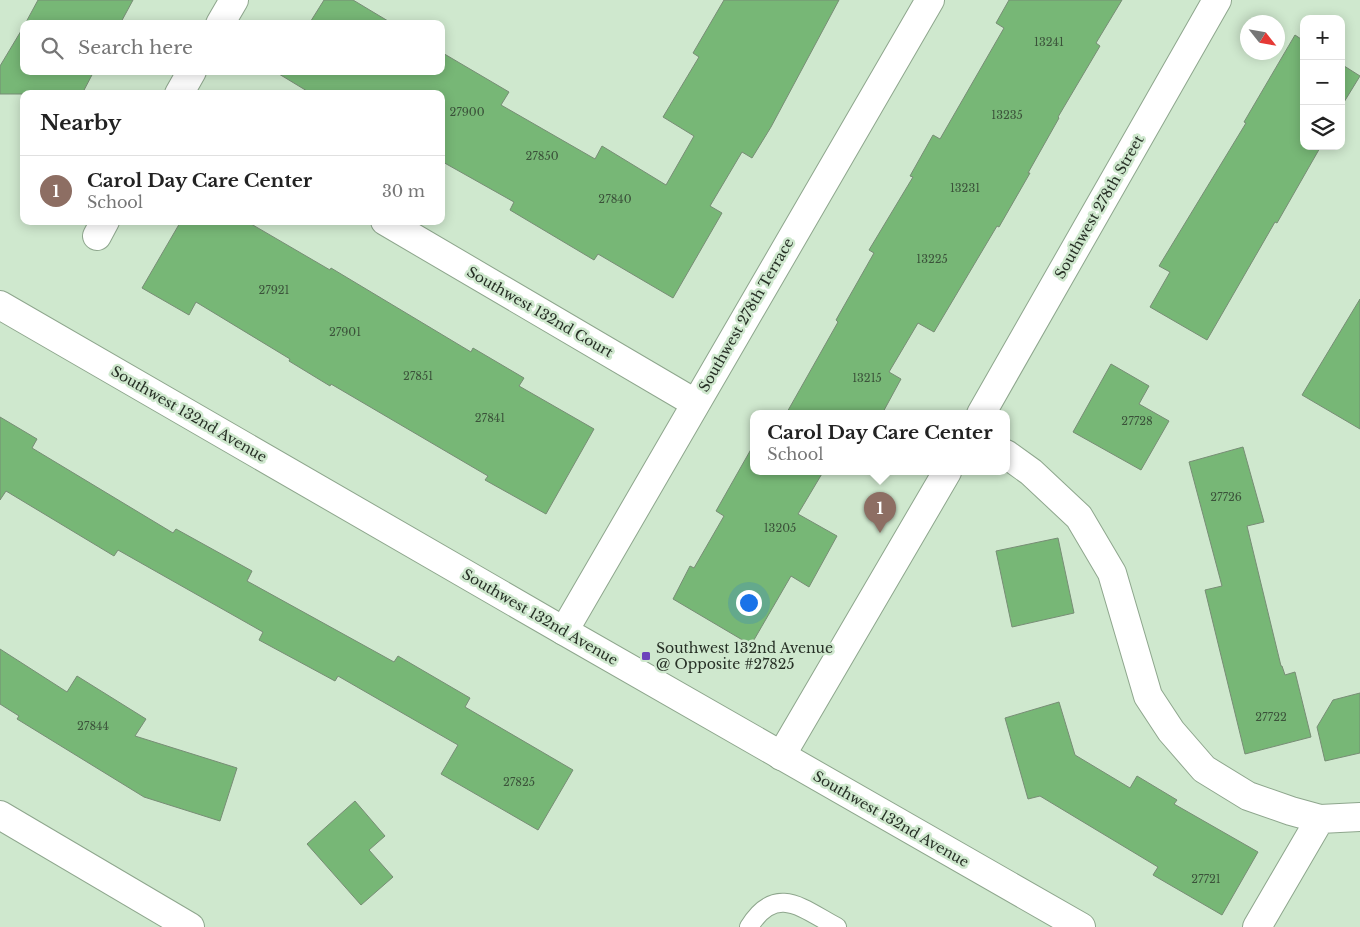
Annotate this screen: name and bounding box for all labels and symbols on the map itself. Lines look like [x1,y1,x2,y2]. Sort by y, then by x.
north arrow [1240,15,1285,60]
house number: 13241 [1034,35,1064,49]
house number: 27900 [449,105,485,119]
house number: 13235 [991,108,1023,122]
street label: Southwest 278th Street [1051,131,1148,282]
house number: 27850 [525,149,559,163]
house number: 13231 [950,181,980,195]
house number: 27840 [598,192,632,206]
street label: Southwest 278th Terrace [695,235,797,395]
house number: 13225 [916,252,948,266]
street label: Southwest 132nd Court [464,263,617,362]
house number: 27921 [258,283,290,297]
house number: 27901 [329,325,361,339]
street label: Southwest 132nd Avenue [108,362,270,466]
house number: 27851 [403,369,433,383]
house number: 13215 [852,371,882,385]
house number: 27841 [475,411,505,425]
house number: 27728 [1121,414,1153,428]
house number: 27726 [1210,490,1242,504]
pin: 1 [864,492,896,533]
house number: 13205 [764,521,796,535]
street label: Southwest 132nd Avenue [459,565,621,669]
your location [736,590,762,616]
place label: Southwest 132nd Avenue @ Opposite #27825 [656,639,833,673]
marker: Southwest 132nd Avenue @ Opposite #27825 [640,650,652,662]
house number: 27722 [1255,710,1287,724]
house number: 27844 [77,719,109,733]
street label: Southwest 132nd Avenue [810,767,972,871]
house number: 27825 [503,775,535,789]
house number: 27721 [1191,872,1221,886]

